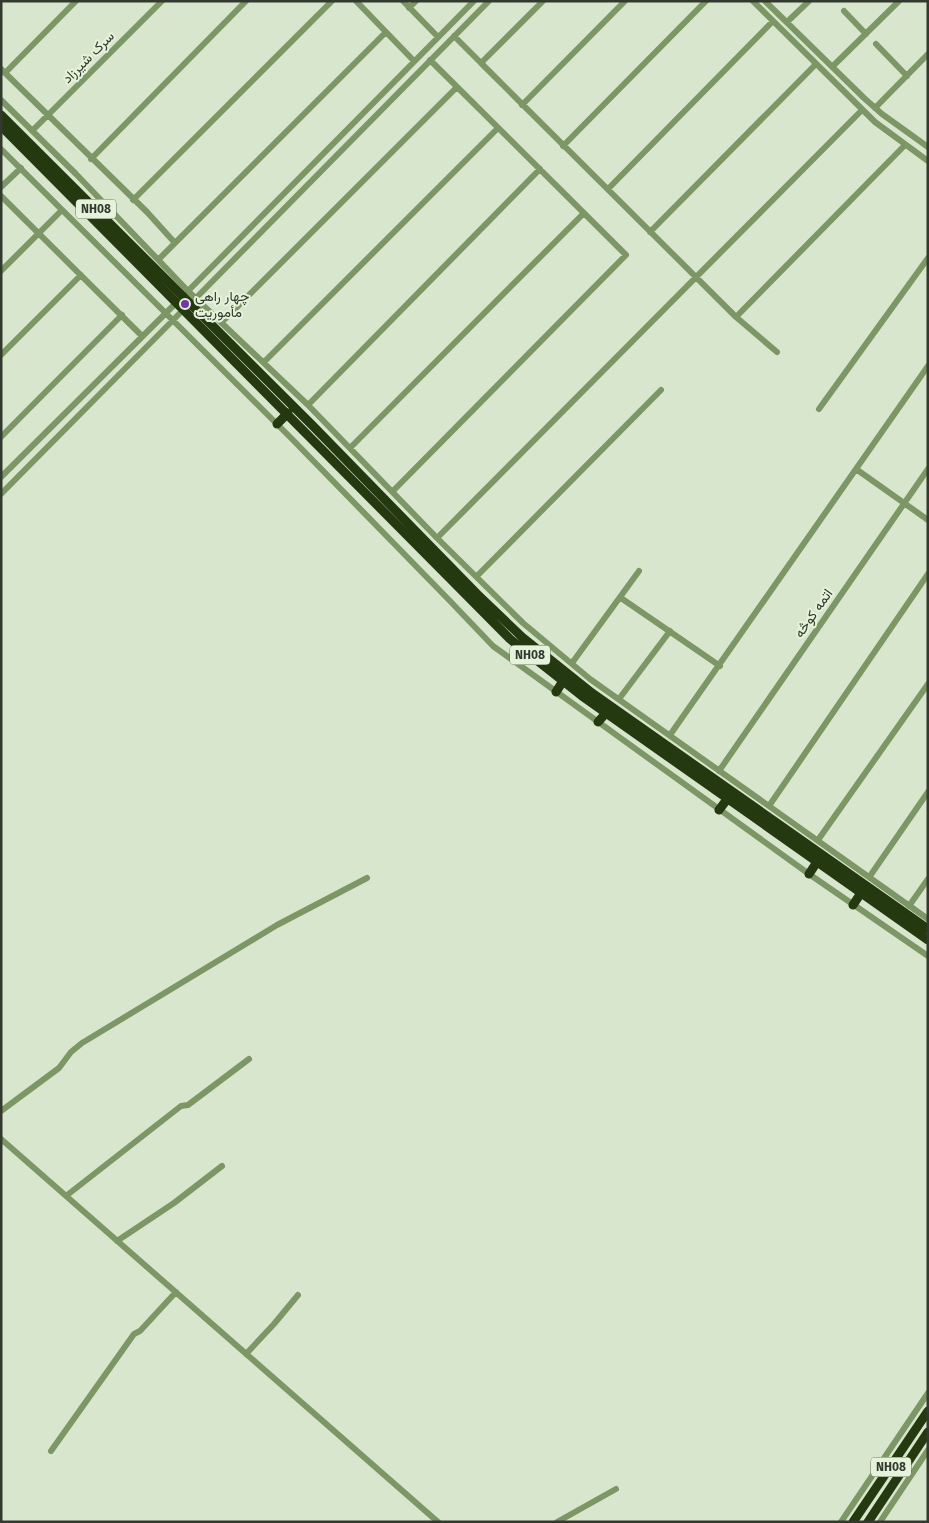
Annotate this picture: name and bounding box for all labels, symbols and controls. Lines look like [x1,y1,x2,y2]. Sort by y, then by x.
street label: سرک شیرزاد [59,28,118,87]
road number: NH08 [76,200,116,218]
place label: چهار راهی مأموریت [195,288,249,321]
marker: چهار راهی مأموریت [179,298,191,310]
street label: اتمه کوڅه [790,586,836,641]
road number: NH08 [510,646,550,664]
road number: NH08 [871,1458,911,1476]

